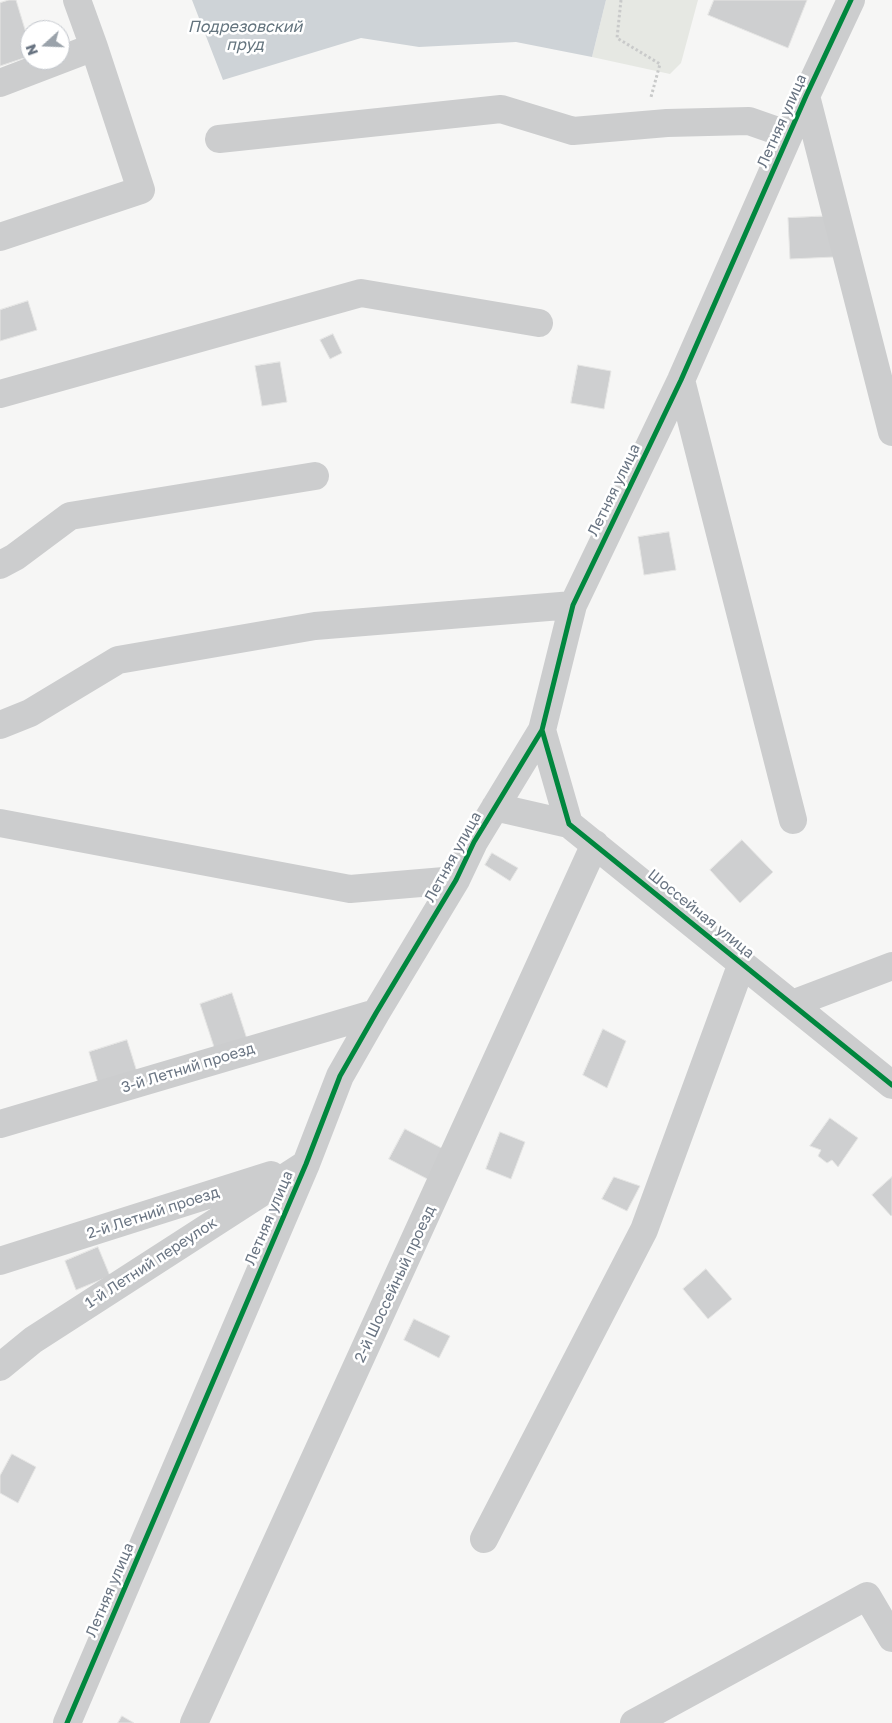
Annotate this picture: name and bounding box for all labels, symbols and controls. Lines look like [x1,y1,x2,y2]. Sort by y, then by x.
water label: Подрезовский пруд [188,17,302,55]
north arrow [20,20,70,70]
text: N [22,42,41,58]
street label: Летняя улица [753,71,811,171]
street label: Летняя улица [584,441,644,539]
street label: Летняя улица [421,809,485,905]
street label: Шоссейная улица [644,866,758,962]
street label: 3-й Летний проезд [119,1039,257,1097]
street label: Летняя улица [241,1168,297,1268]
street label: 2-й Летний проезд [85,1183,221,1243]
street label: 2-й Шоссейный проезд [351,1203,439,1365]
street label: 1-й Летний переулок [82,1214,220,1312]
street label: Летняя улица [82,1540,138,1640]

